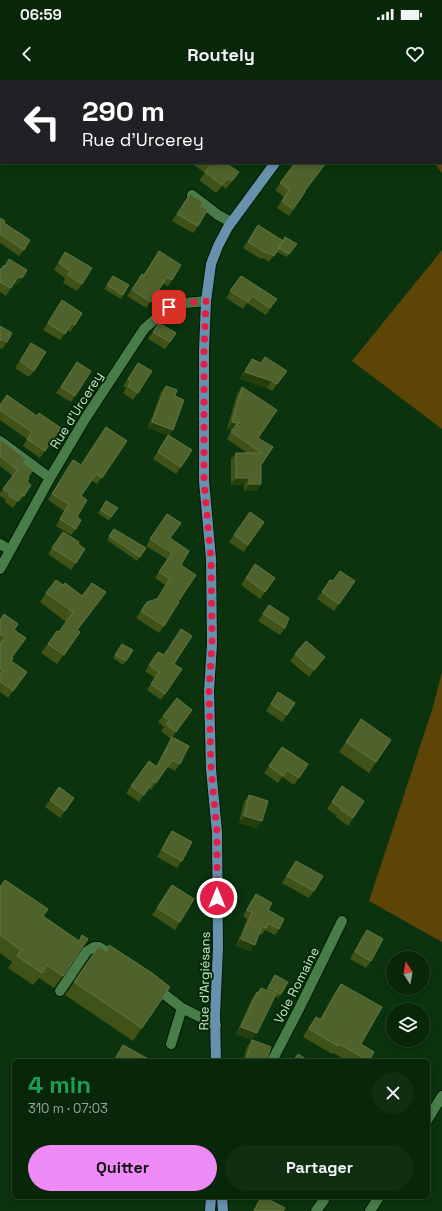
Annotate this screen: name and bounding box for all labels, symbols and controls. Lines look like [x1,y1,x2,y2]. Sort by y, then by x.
text: 06:59 [20,5,62,24]
icon: back [16,43,38,65]
text: Routely [187,43,255,66]
icon: heart [404,43,426,65]
text: 290 m [82,93,165,129]
icon: left [16,96,68,148]
text: Rue d'Urcerey [82,128,204,151]
pin [152,290,186,324]
icon: arrive [158,296,180,318]
street label: Rue d'Urcerey [46,368,107,452]
position arrow [196,877,238,919]
street label: Rue d'Argiésans [195,931,214,1031]
street label: Voie Romaine [270,944,323,1026]
north arrow [386,951,430,995]
map controls [386,951,430,1047]
button: layers [386,1003,430,1047]
text: 4 min [28,1069,91,1100]
button: close [372,1072,414,1114]
text: 310 m · 07:03 [28,1100,108,1117]
button: Quitter [28,1145,217,1191]
button: Partager [225,1145,414,1191]

